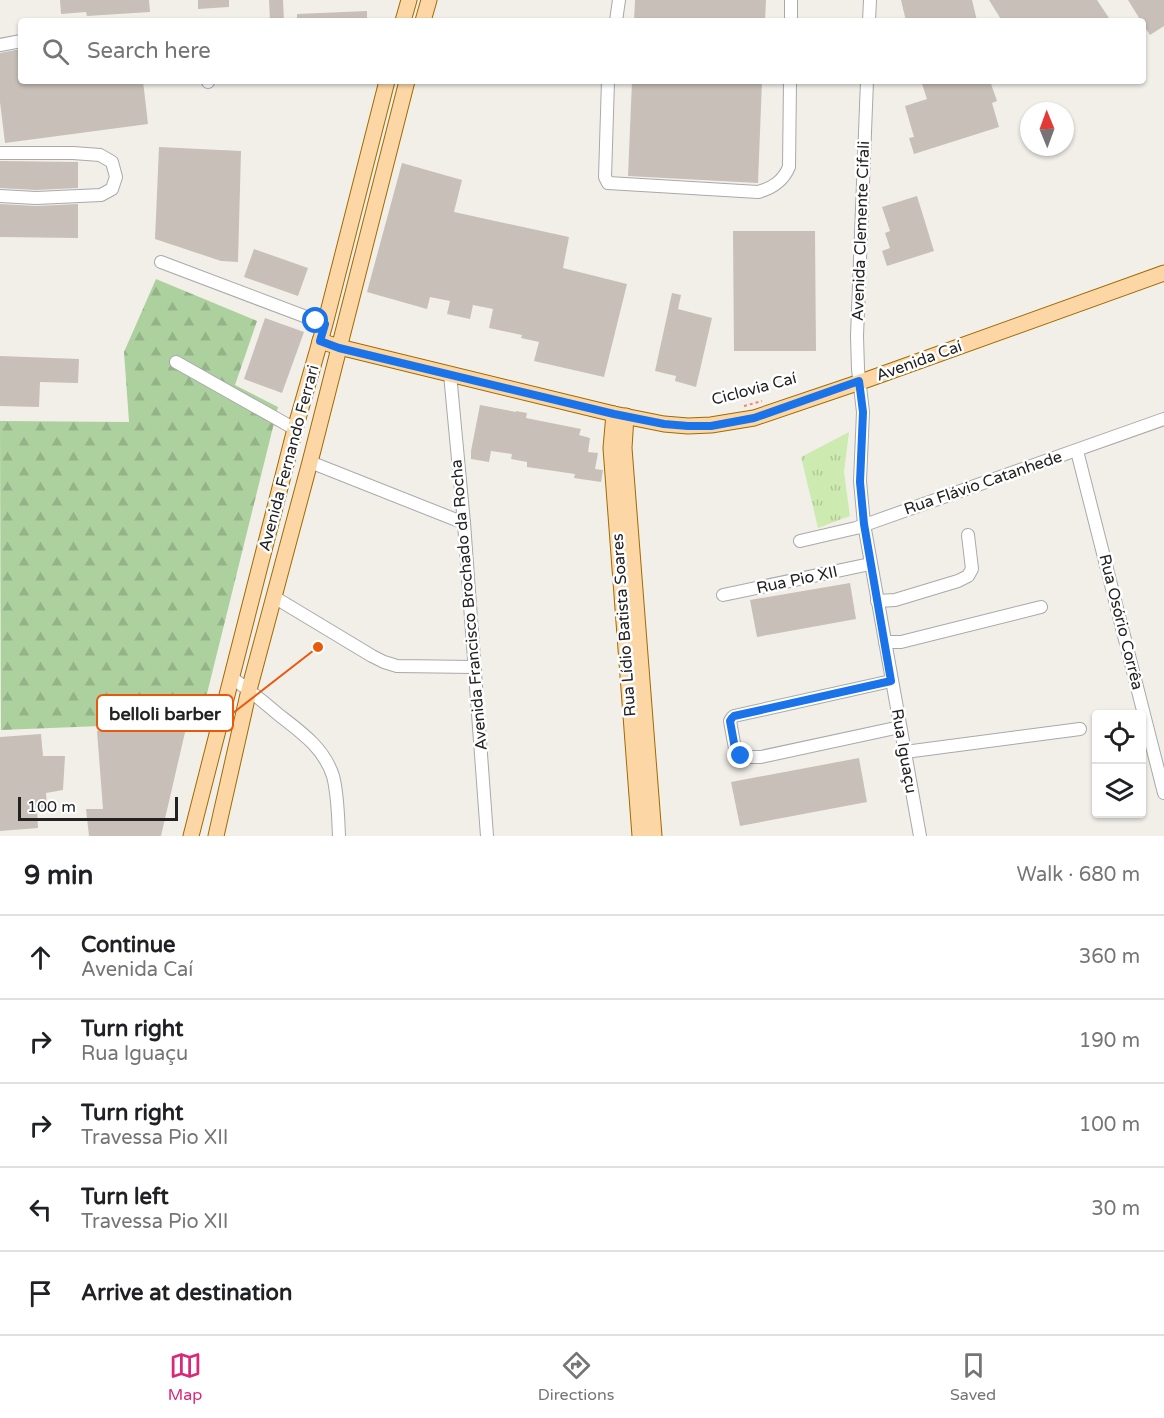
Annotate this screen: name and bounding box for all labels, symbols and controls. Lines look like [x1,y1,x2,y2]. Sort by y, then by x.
search box [18,18,1146,84]
icon: search [39,35,72,68]
text: Search here [87,38,211,64]
north arrow [1020,102,1074,156]
street label: Avenida Clemente Cifali [848,141,874,321]
route start [302,307,328,333]
street label: Avenida Caí [873,336,965,386]
street label: Avenida Fernando Ferrari [254,363,324,553]
street label: Ciclovia Caí [709,368,799,410]
street label: Rua Flávio Catanhede [901,447,1065,519]
street label: Avenida Francisco Brochado da Rocha [446,459,492,751]
street label: Rua Lídio Batista Soares [608,533,640,717]
street label: Rua Osório Corrêa [1094,552,1148,692]
street label: Rua Pio XII [755,562,839,598]
callout: belloli barber [97,695,233,731]
text: belloli barber [109,703,222,725]
street label: Rua Iguaçu [887,707,921,795]
map controls [1092,710,1146,818]
button: locate [1092,710,1146,764]
route end [727,742,753,768]
button: layers [1092,764,1146,818]
scale bar [18,794,178,822]
text: 100 m [27,797,76,817]
text: 9 min [24,860,93,891]
text: Walk · 680 m [1017,863,1140,887]
text: Continue [81,932,176,958]
icon: ahead [24,941,57,974]
text: 360 m [1079,945,1140,969]
text: Avenida Caí [81,958,193,982]
text: Turn right [81,1016,183,1042]
icon: right [24,1025,57,1058]
text: 190 m [1079,1029,1140,1053]
text: Rua Iguaçu [81,1042,188,1066]
text: Turn right [81,1100,183,1126]
icon: right [24,1109,57,1142]
text: 100 m [1079,1113,1140,1137]
text: Travessa Pio XII [81,1126,229,1150]
text: Turn left [81,1184,169,1210]
icon: left [24,1193,57,1226]
text: 30 m [1091,1197,1140,1221]
text: Travessa Pio XII [81,1210,229,1234]
icon: arrive [24,1277,57,1310]
text: Arrive at destination [81,1280,292,1306]
tab: Map [168,1349,202,1405]
tab: Directions [538,1349,614,1405]
tab: Saved [950,1349,996,1405]

